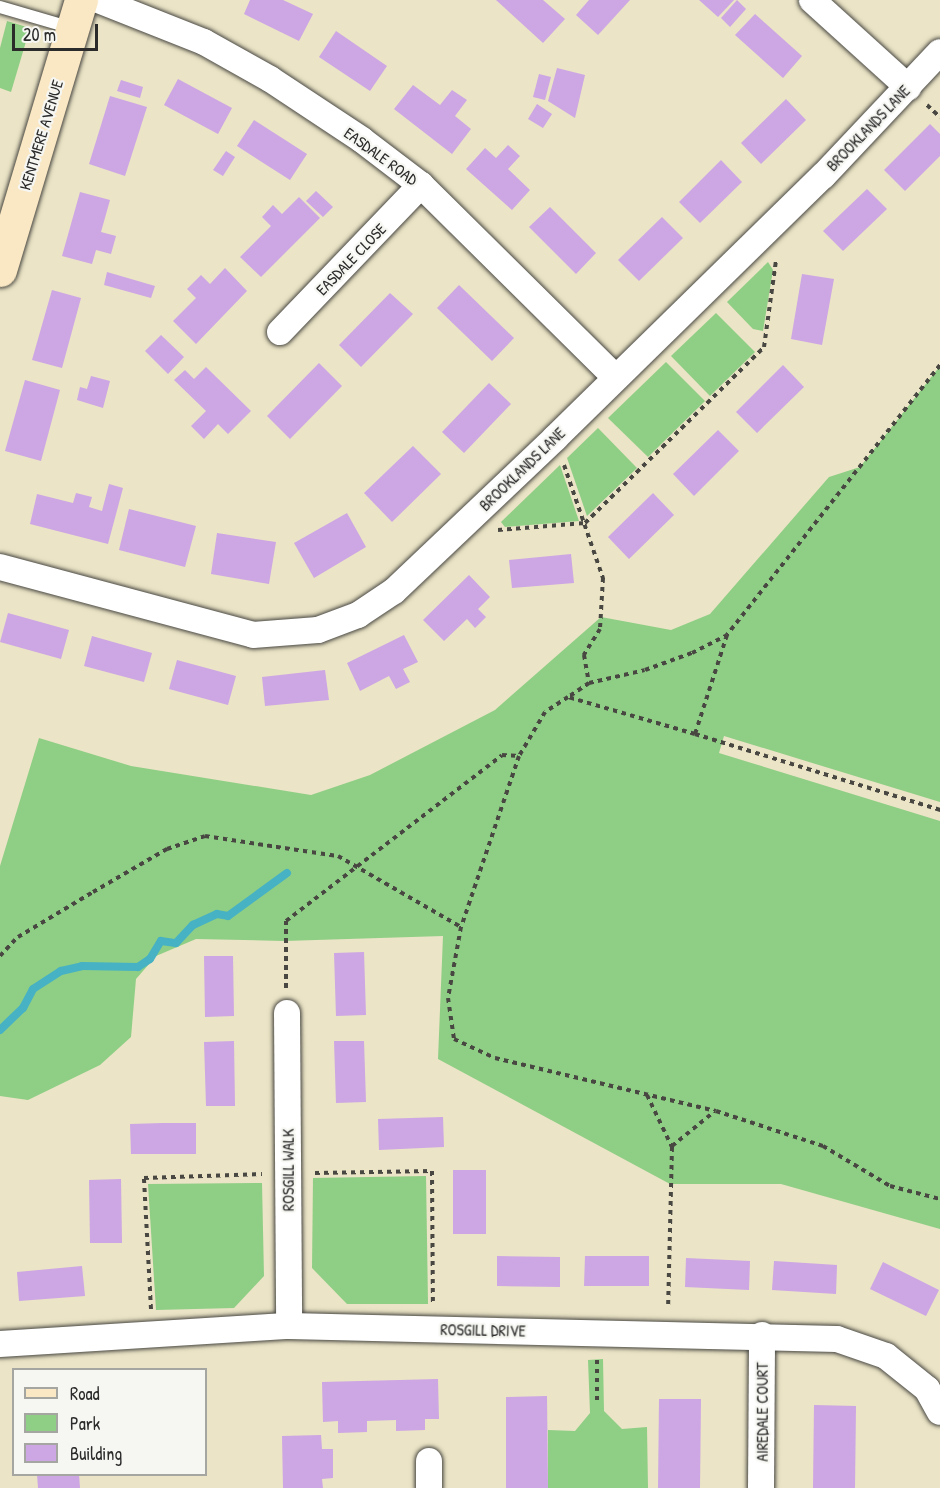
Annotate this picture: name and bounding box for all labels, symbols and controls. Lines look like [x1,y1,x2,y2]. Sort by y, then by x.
scale bar [15,12,100,50]
text: 20 m [23,22,56,47]
street label: KENTMERE AVENUE [15,78,67,192]
street label: BROOKLANDS LANE [822,81,914,175]
street label: EASDALE ROAD [341,123,421,189]
street label: EASDALE CLOSE [312,219,390,299]
street label: BROOKLANDS LANE [475,423,569,515]
street label: ROSGILL WALK [278,1129,298,1211]
street label: ROSGILL DRIVE [440,1320,526,1340]
street label: AIREDALE COURT [752,1362,772,1462]
legend [12,1368,207,1476]
text: Road [70,1381,100,1406]
text: Park [70,1411,100,1436]
text: Building [70,1441,122,1466]

